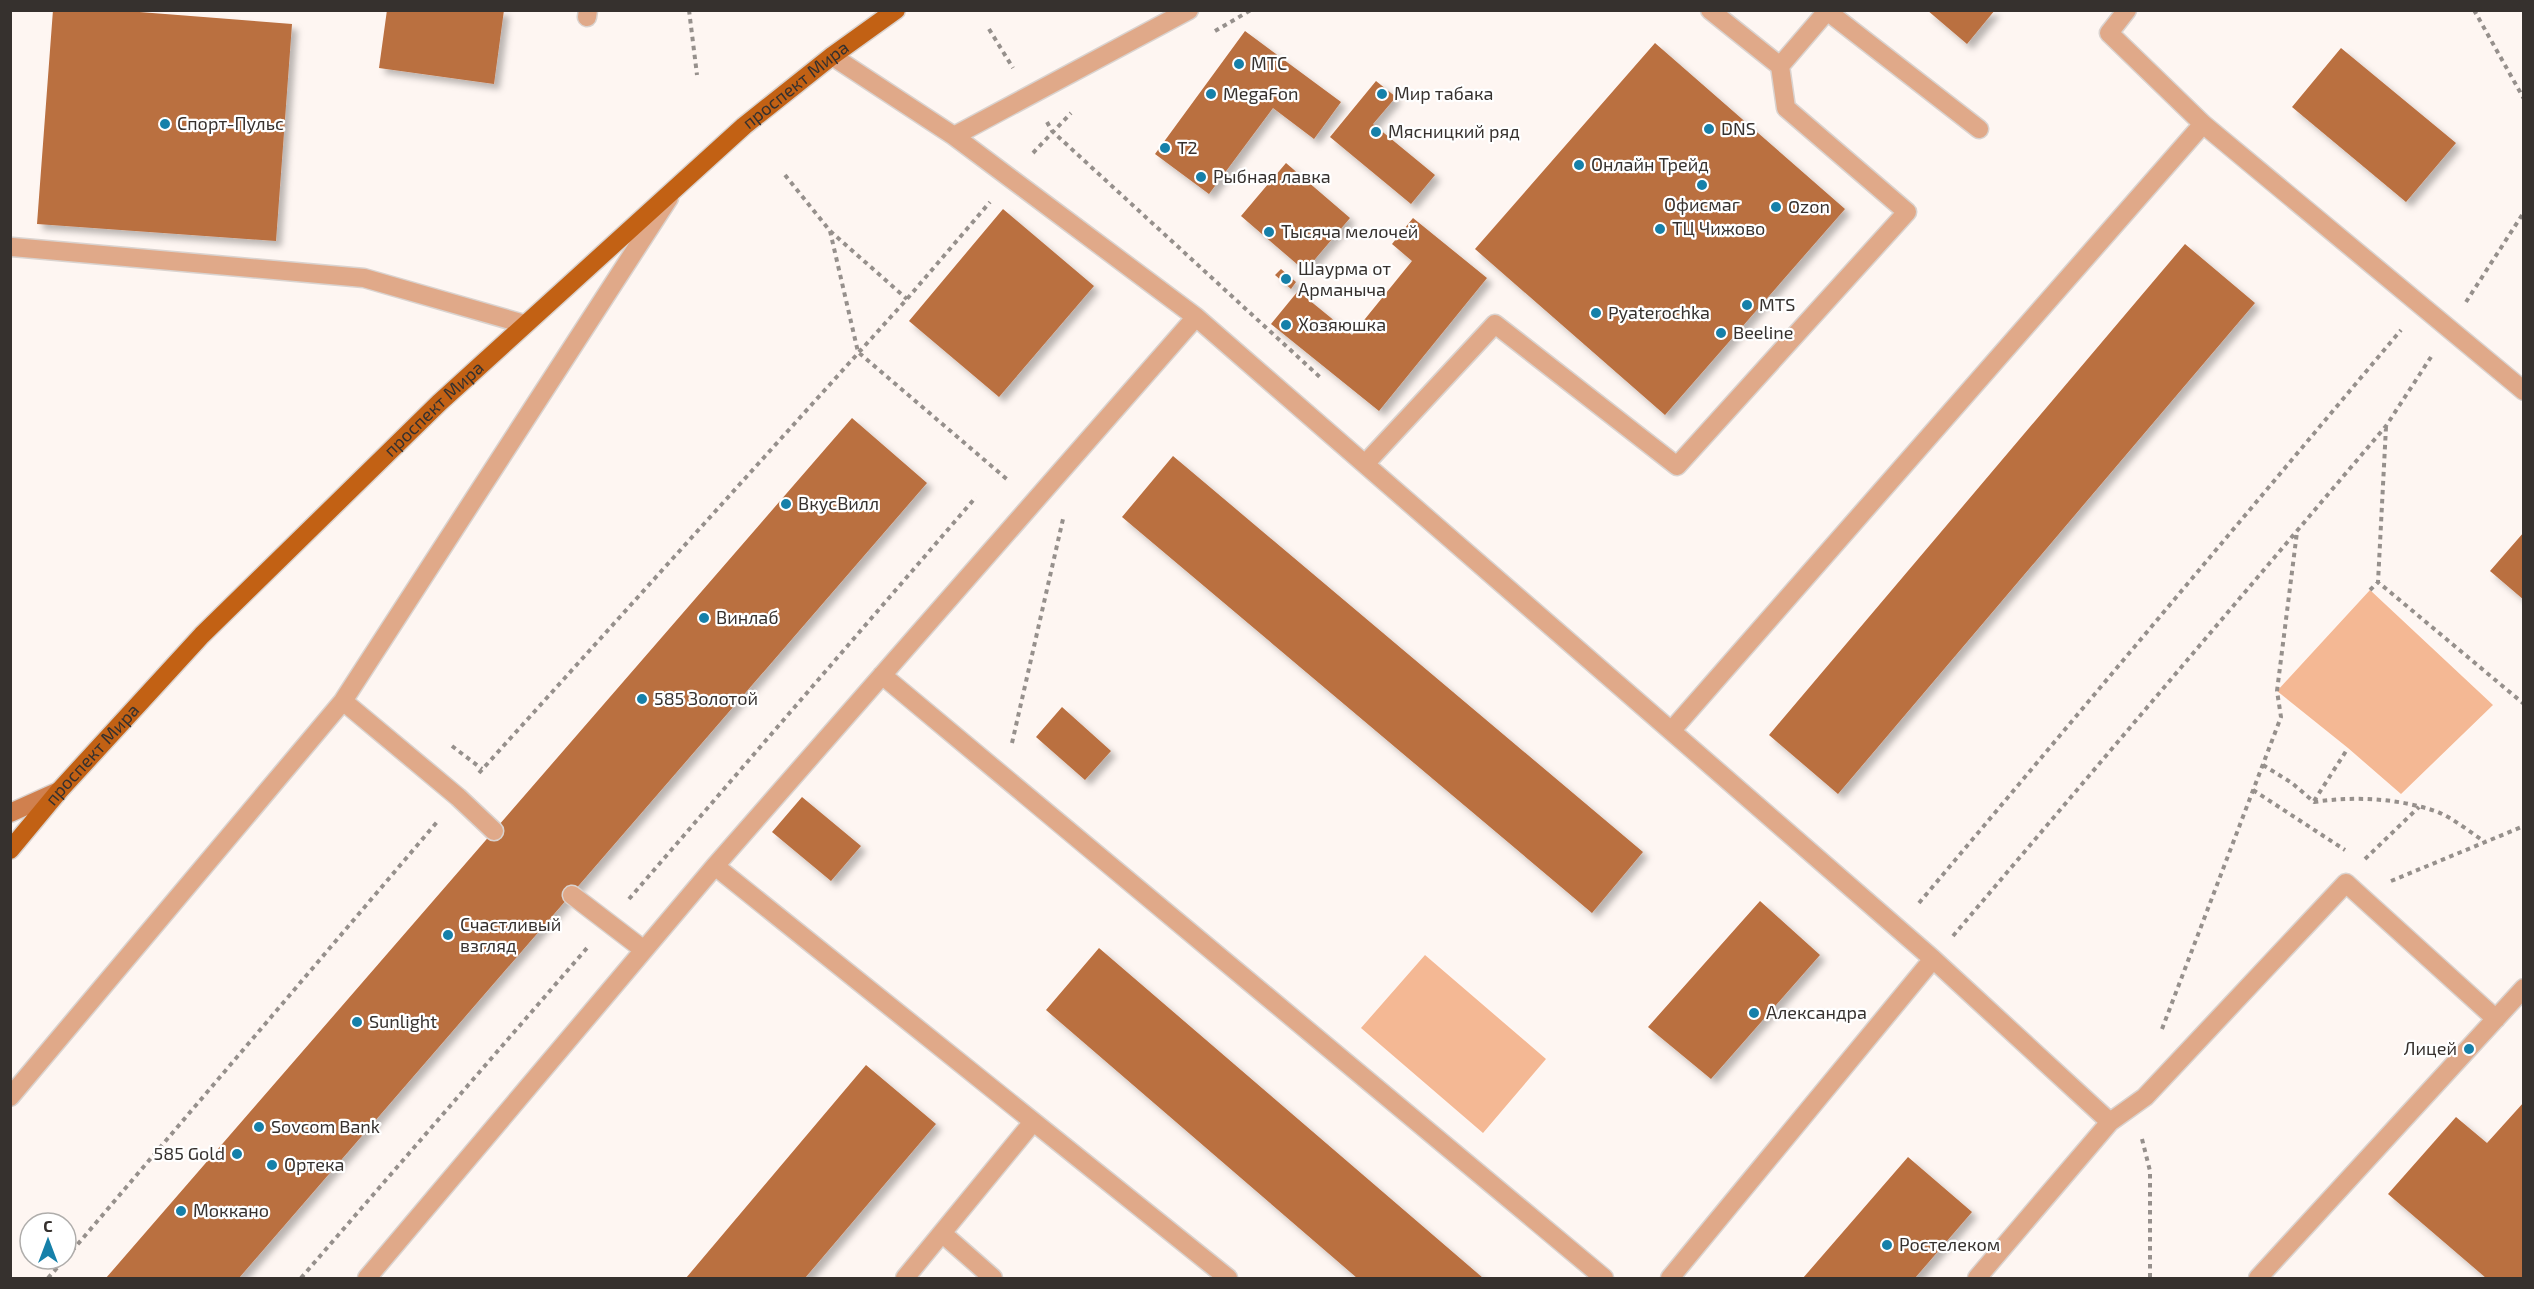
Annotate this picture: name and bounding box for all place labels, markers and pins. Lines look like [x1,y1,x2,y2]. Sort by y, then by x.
place label: МТС [1251,52,1287,74]
marker: МТС [1232,57,1246,71]
place label: MegaFon [1223,82,1298,104]
place label: Мир табака [1394,82,1493,104]
marker: MegaFon [1204,87,1218,101]
marker: Мир табака [1375,87,1389,101]
place label: Спорт-Пульс [177,112,284,134]
marker: Спорт-Пульс [158,117,172,131]
place label: DNS [1721,117,1756,139]
place label: Мясницкий ряд [1388,120,1520,142]
marker: DNS [1702,122,1716,136]
marker: Мясницкий ряд [1369,125,1383,139]
place label: T2 [1177,136,1198,158]
marker: T2 [1158,141,1172,155]
place label: Онлайн Трейд [1591,153,1709,175]
marker: Онлайн Трейд [1572,158,1586,172]
place label: Рыбная лавка [1213,165,1331,187]
marker: Рыбная лавка [1194,170,1208,184]
marker: Офисмаг [1695,178,1709,192]
place label: Офисмаг [1664,193,1740,215]
place label: Ozon [1788,195,1830,217]
marker: Ozon [1769,200,1783,214]
place label: ТЦ Чижово [1672,217,1765,239]
place label: Тысяча мелочей [1281,220,1418,242]
marker: ТЦ Чижово [1653,222,1667,236]
marker: Тысяча мелочей [1262,225,1276,239]
place label: Шаурма от Арманыча [1298,257,1391,300]
marker: Шаурма от Арманыча [1279,272,1293,286]
place label: MTS [1759,293,1795,315]
marker: MTS [1740,298,1754,312]
place label: Pyaterochka [1608,301,1710,323]
marker: Pyaterochka [1589,306,1603,320]
place label: Хозяюшка [1298,313,1386,335]
marker: Хозяюшка [1279,318,1293,332]
place label: Beeline [1733,321,1793,343]
marker: Beeline [1714,326,1728,340]
place label: ВкусВилл [798,492,879,514]
marker: ВкусВилл [779,497,793,511]
place label: Винлаб [716,606,779,628]
marker: Винлаб [697,611,711,625]
place label: 585 Золотой [654,687,758,709]
marker: 585 Золотой [635,692,649,706]
place label: Счастливый взгляд [460,913,561,956]
marker: Счастливый взгляд [441,928,455,942]
place label: Александра [1766,1001,1867,1023]
marker: Александра [1747,1006,1761,1020]
place label: Sunlight [369,1010,437,1032]
marker: Sunlight [350,1015,364,1029]
place label: Лицей [2404,1037,2457,1059]
marker: Лицей [2462,1042,2476,1056]
place label: Sovcom Bank [271,1115,380,1137]
marker: Sovcom Bank [252,1120,266,1134]
place label: 585 Gold [154,1142,225,1164]
marker: 585 Gold [230,1147,244,1161]
place label: Ортека [284,1153,345,1175]
marker: Ортека [265,1158,279,1172]
place label: Моккано [193,1199,269,1221]
marker: Моккано [174,1204,188,1218]
place label: Ростелеком [1899,1233,2000,1255]
marker: Ростелеком [1880,1238,1894,1252]

